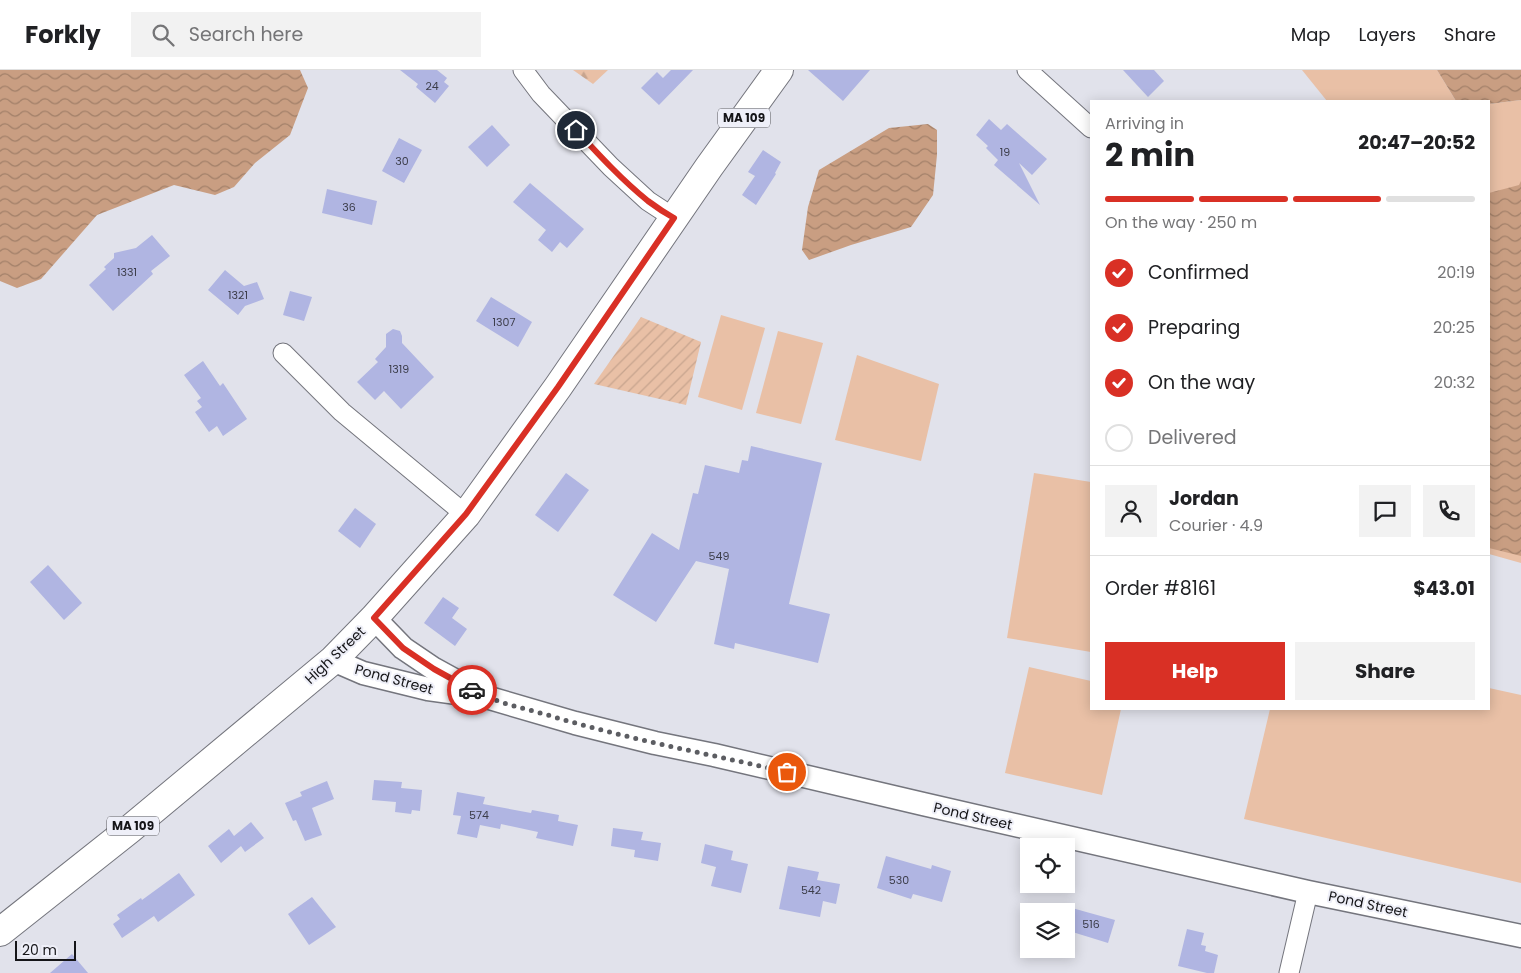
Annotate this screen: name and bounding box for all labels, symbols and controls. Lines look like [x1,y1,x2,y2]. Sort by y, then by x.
search box [131,12,481,57]
text: Forkly [25,18,101,51]
icon: search [149,21,177,49]
text: Search here [189,21,303,48]
text: Map [1291,22,1331,47]
text: Layers [1359,22,1416,47]
text: Share [1444,22,1496,47]
house number: 24 [425,78,439,94]
road number: MA 109 [718,108,770,128]
pin [555,109,597,151]
text: Arriving in [1105,112,1184,135]
icon: home [562,116,590,144]
text: 20:47–20:52 [1358,129,1475,156]
text: 2 min [1105,132,1195,177]
house number: 19 [1000,144,1010,160]
house number: 30 [395,153,409,169]
house number: 36 [342,199,356,215]
text: On the way · 250 m [1105,211,1257,234]
icon: check [1105,259,1133,287]
text: Confirmed [1148,259,1249,286]
text: 20:19 [1437,261,1475,284]
house number: 1331 [117,264,137,280]
house number: 1321 [228,287,248,303]
house number: 1307 [493,314,515,330]
icon: check [1105,314,1133,342]
text: Preparing [1148,314,1240,341]
text: 20:25 [1433,316,1475,339]
house number: 1319 [389,361,409,377]
icon: check [1105,369,1133,397]
text: On the way [1148,369,1255,396]
text: 20:32 [1434,371,1475,394]
text: Delivered [1148,424,1237,451]
button: person [1105,485,1157,537]
text: Jordan [1169,485,1239,512]
button: chat [1359,485,1411,537]
button: phone [1423,485,1475,537]
text: Courier · 4.9 [1169,514,1263,537]
house number: 549 [709,548,729,564]
text: Order #8161 [1105,575,1216,602]
text: $43.01 [1413,575,1475,602]
street label: High Street [300,622,370,688]
button: Help [1105,642,1285,700]
button: Share [1295,642,1475,700]
street label: Pond Street [353,659,435,699]
courier [447,665,497,715]
icon: car [458,676,486,704]
pin [766,751,808,793]
icon: bag [773,758,801,786]
street label: Pond Street [932,797,1014,835]
house number: 574 [469,807,489,823]
road number: MA 109 [107,816,159,836]
map controls [1020,838,1075,958]
button: locate [1020,838,1075,893]
house number: 530 [889,872,909,888]
house number: 542 [801,882,821,898]
street label: Pond Street [1327,886,1409,922]
button: layers [1020,903,1075,958]
house number: 516 [1082,916,1100,932]
scale bar [15,938,76,961]
text: 20 m [22,940,57,960]

